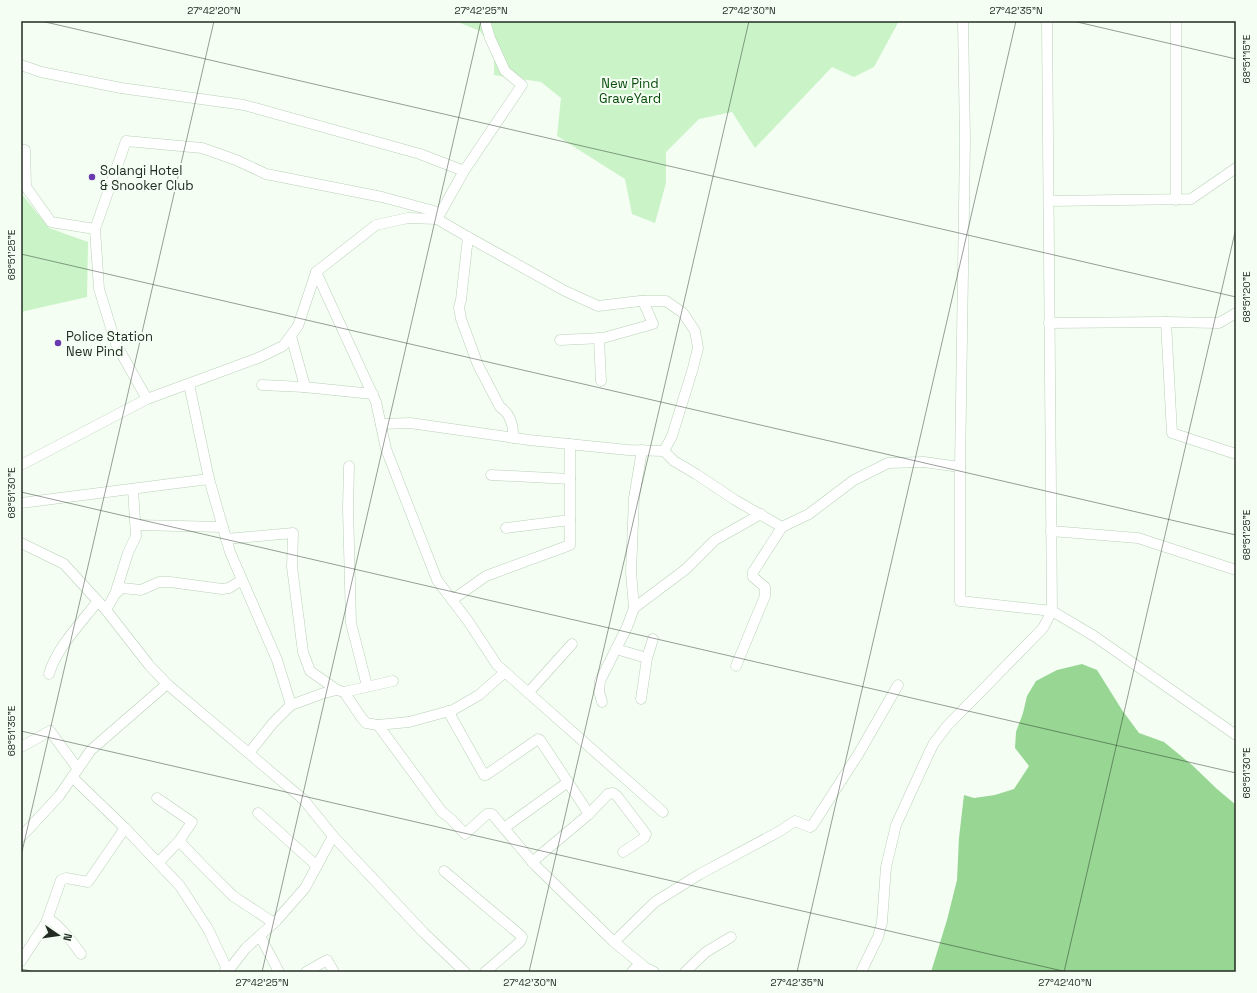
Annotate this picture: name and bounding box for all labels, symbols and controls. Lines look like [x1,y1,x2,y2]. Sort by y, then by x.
text: 27°42'20"N [187,4,241,17]
text: 27°42'25"N [454,4,508,17]
text: 27°42'30"N [722,4,776,17]
text: 27°42'35"N [989,4,1043,17]
text: 68°51'15"E [1240,34,1253,83]
park label: New Pind GraveYard [599,75,661,107]
place label: Solangi Hotel & Snooker Club [100,162,194,194]
marker: Solangi Hotel & Snooker Club [87,172,97,182]
text: 68°51'25"E [5,229,18,280]
text: 68°51'20"E [1240,271,1253,323]
place label: Police Station New Pind [66,328,153,360]
marker: Police Station New Pind [53,338,63,348]
text: 68°51'30"E [5,467,18,519]
text: 68°51'25"E [1240,509,1253,560]
text: 68°51'35"E [5,705,18,756]
text: 68°51'30"E [1240,747,1253,799]
north arrow [38,915,78,955]
text: N [60,932,75,942]
text: 27°42'25"N [235,976,289,989]
text: 27°42'30"N [503,976,557,989]
text: 27°42'35"N [770,976,824,989]
text: 27°42'40"N [1038,976,1092,989]

